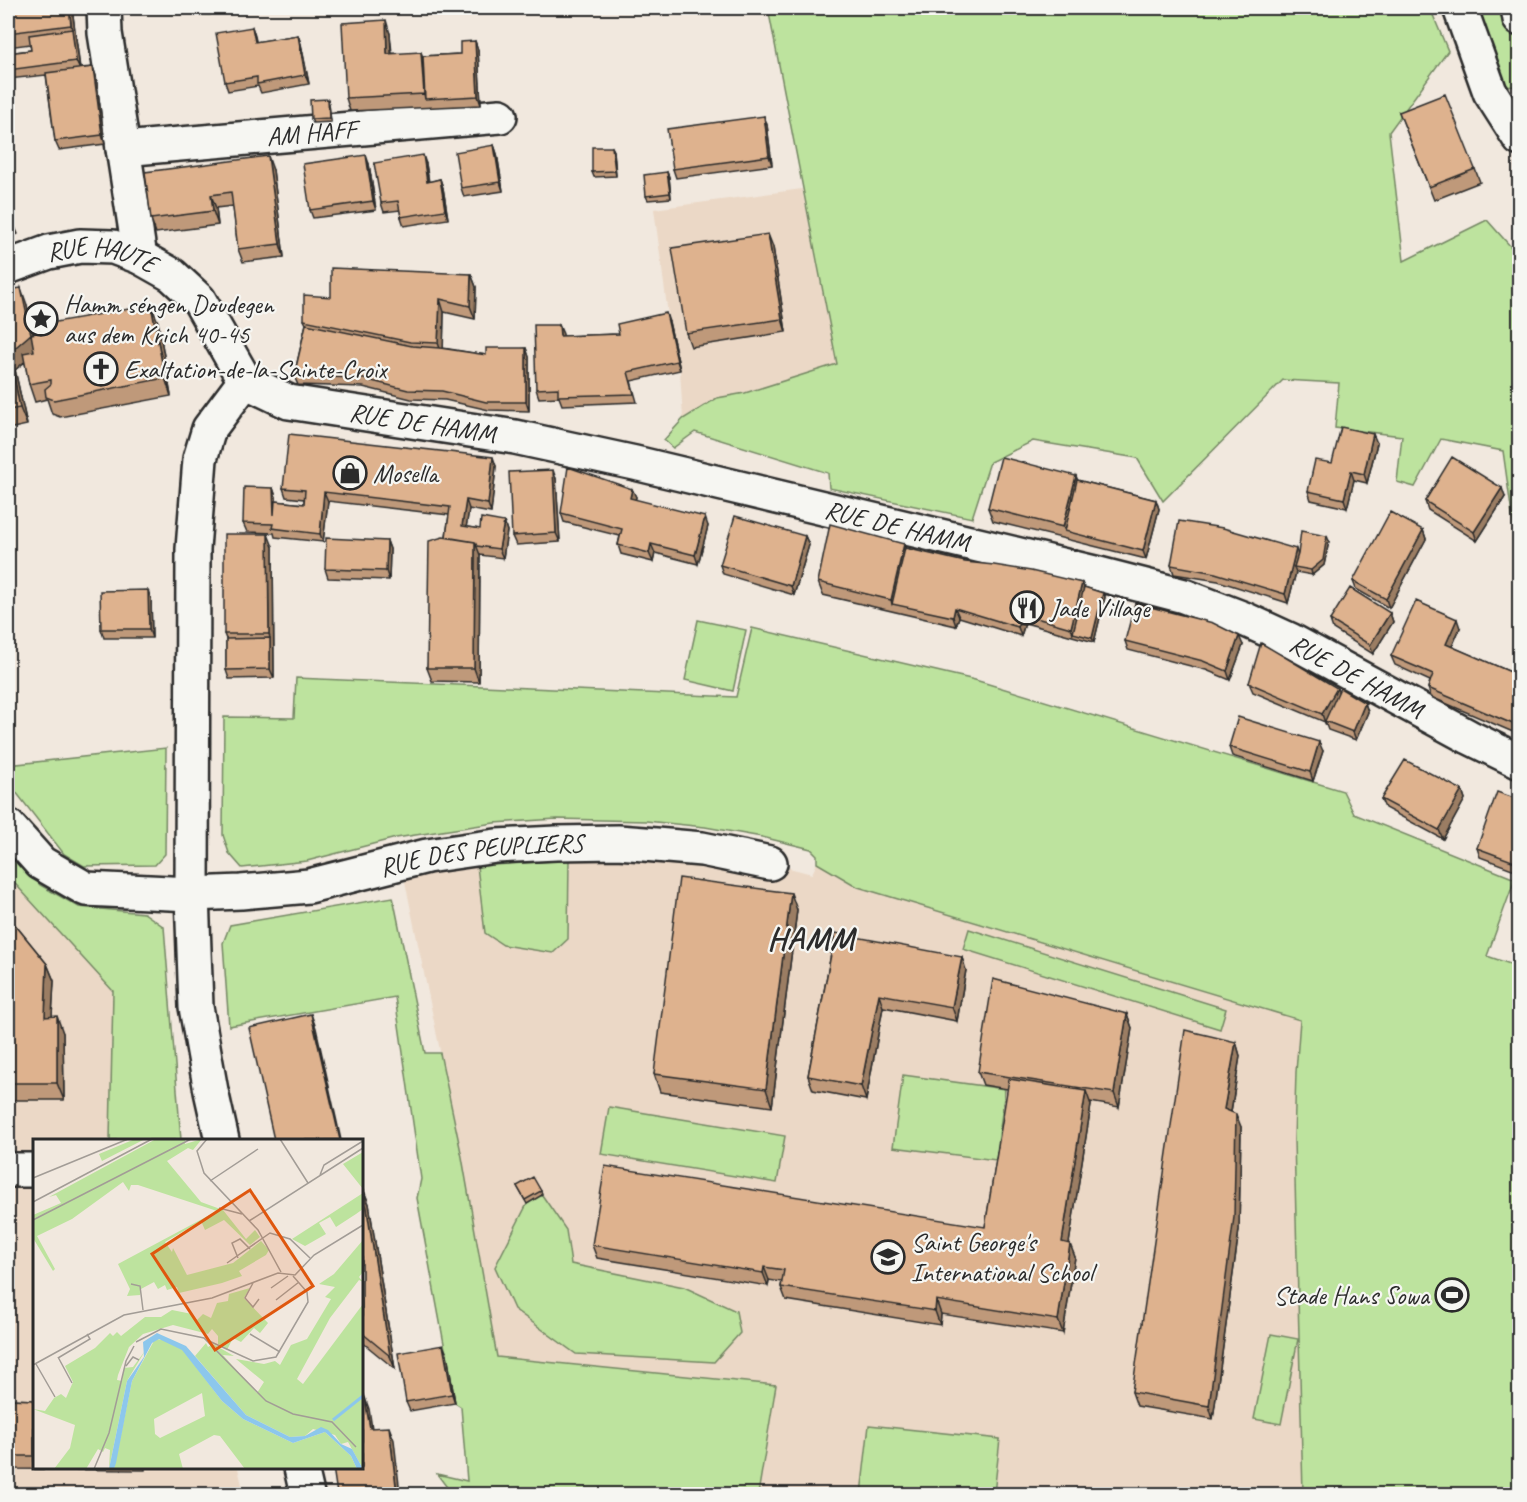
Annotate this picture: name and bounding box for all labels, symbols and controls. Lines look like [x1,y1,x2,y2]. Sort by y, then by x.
street label: AM HAFF [265,112,363,153]
street label: RUE HAUTE [44,228,166,282]
place label: Hamm séngen Doudegen aus dem Krich 40-45 [64,288,275,351]
place icon: Hamm séngen Doudegen aus dem Krich 40-45 [23,301,59,337]
church icon: Exaltation-de-la-Sainte-Croix [83,351,119,387]
place label: Exaltation-de-la-Sainte-Croix [124,353,388,386]
street label: RUE DE HAMM [347,396,500,451]
shop icon: Mosella [332,455,368,491]
place label: Mosella [373,457,440,490]
street label: RUE DE HAMM [822,493,975,560]
restaurant icon: Jade Village [1009,590,1045,626]
place label: Jade Village [1048,592,1151,625]
street label: RUE DE HAMM [1284,627,1431,727]
street label: RUE DES PEUPLIERS [376,827,587,884]
district label: HAMM [767,918,857,959]
inset map [33,1139,363,1469]
place label: Saint George's International School [911,1226,1098,1289]
school or university icon: Saint George's International School [870,1239,906,1275]
sports icon: Stade Hans Sowa [1434,1277,1470,1313]
place label: Stade Hans Sowa [1274,1279,1431,1312]

